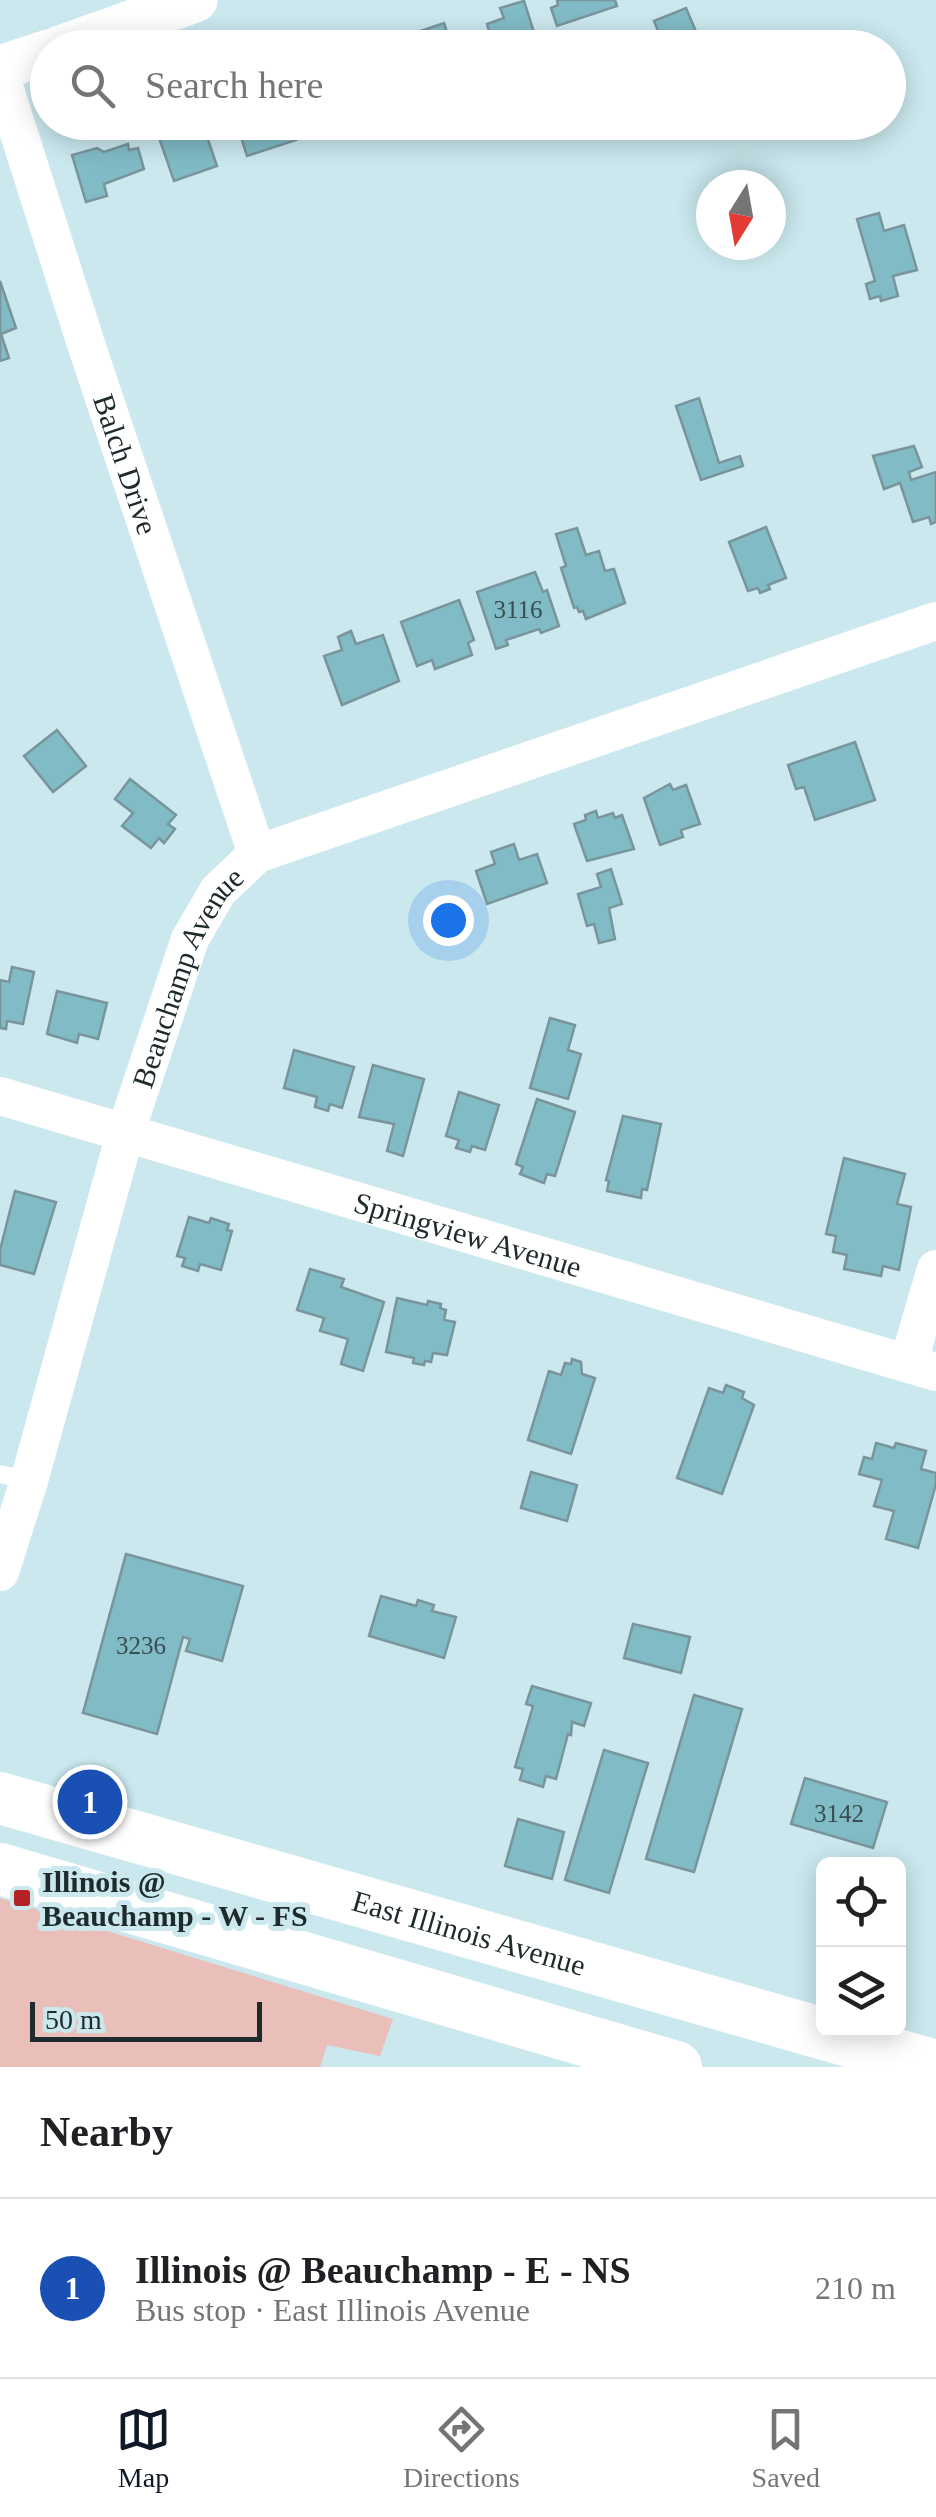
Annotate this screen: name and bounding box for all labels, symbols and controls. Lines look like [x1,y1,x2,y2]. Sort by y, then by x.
search box [30,30,906,140]
icon: search [65,58,120,113]
text: Search here [145,64,323,106]
north arrow [696,170,786,260]
street label: Balch Drive [87,390,165,538]
house number: 3116 [493,596,543,623]
street label: Beauchamp Avenue [125,860,249,1092]
your location [423,895,474,946]
street label: Springview Avenue [351,1185,586,1283]
house number: 3236 [116,1632,166,1659]
pin: 1 [58,1764,122,1840]
house number: 3142 [814,1800,864,1827]
map controls [816,1857,906,2037]
button: locate [816,1857,906,1947]
place label: Illinois @ Beauchamp - W - FS [42,1865,308,1932]
street label: East Illinois Avenue [349,1883,590,1981]
marker: Illinois @ Beauchamp - W - FS [11,1887,33,1909]
button: layers [816,1947,906,2037]
scale bar [30,1997,262,2042]
text: 50 m [45,2004,102,2035]
text: Nearby [40,2109,173,2155]
text: Illinois @ Beauchamp - E - NS [135,2249,631,2291]
text: 1 [65,2270,81,2306]
text: 210 m [815,2270,896,2306]
text: Bus stop · East Illinois Avenue [135,2292,530,2328]
tab: Map [116,2402,171,2494]
tab: Directions [403,2402,520,2494]
tab: Saved [752,2402,820,2494]

